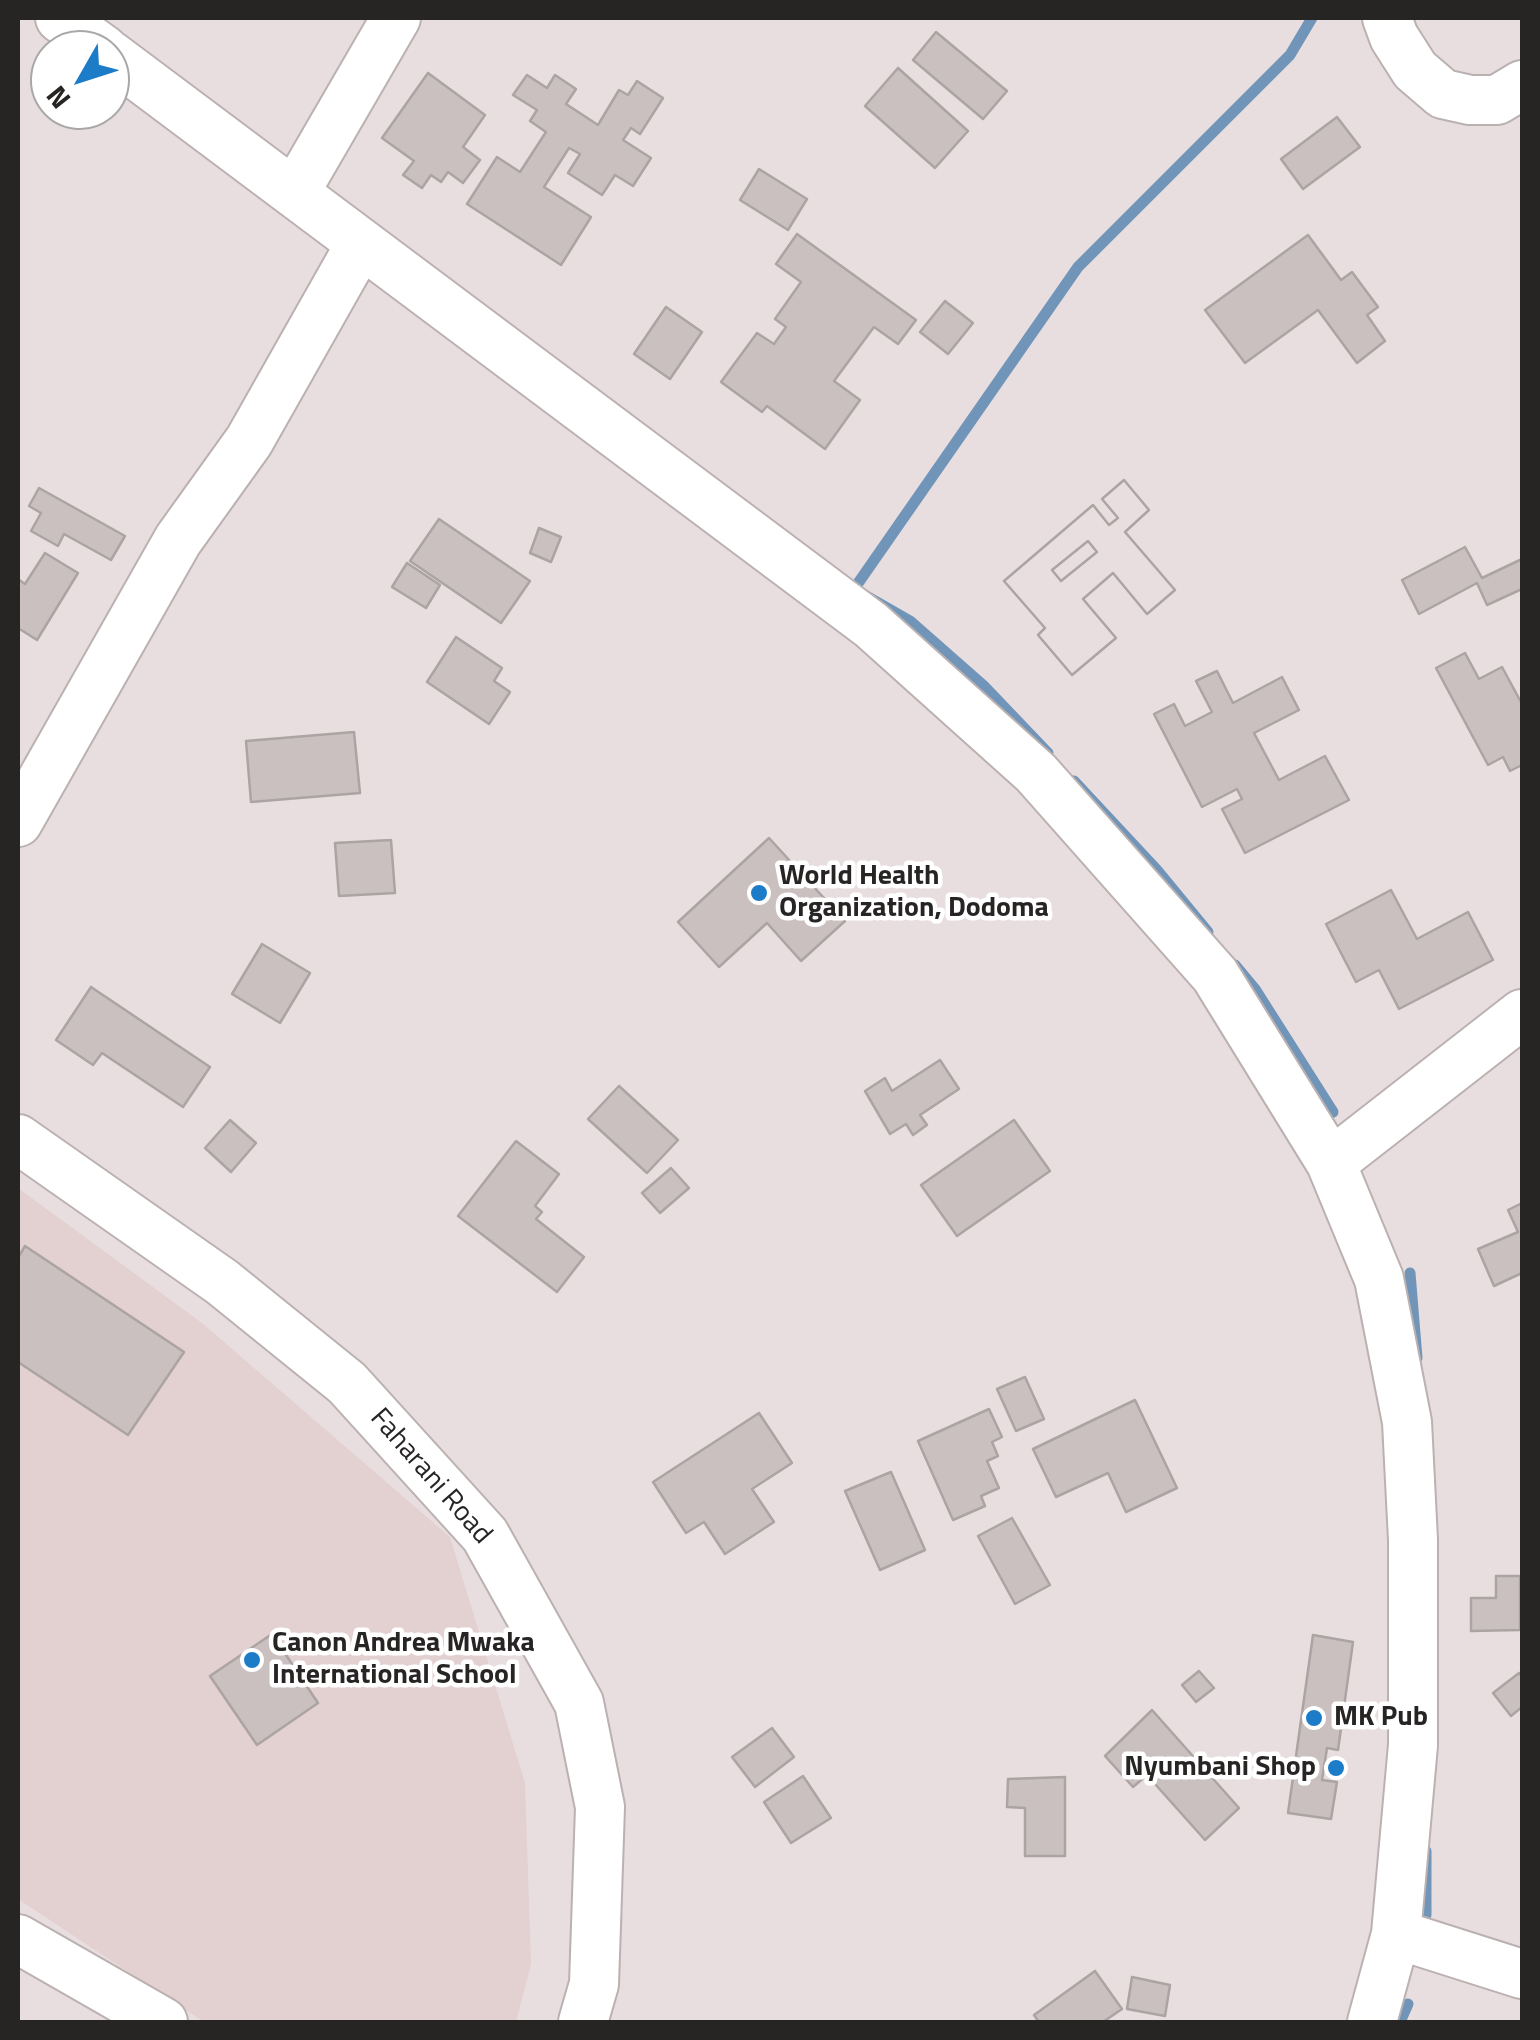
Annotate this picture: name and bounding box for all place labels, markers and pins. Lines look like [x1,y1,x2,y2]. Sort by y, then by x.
place label: World Health Organization, Dodoma [779,860,1049,926]
marker: World Health Organization, Dodoma [748,882,770,904]
place label: Canon Andrea Mwaka International School [272,1627,535,1693]
marker: Canon Andrea Mwaka International School [241,1649,263,1671]
place label: MK Pub [1334,1701,1428,1735]
marker: MK Pub [1303,1707,1325,1729]
place label: Nyumbani Shop [1124,1751,1316,1785]
marker: Nyumbani Shop [1325,1757,1347,1779]

